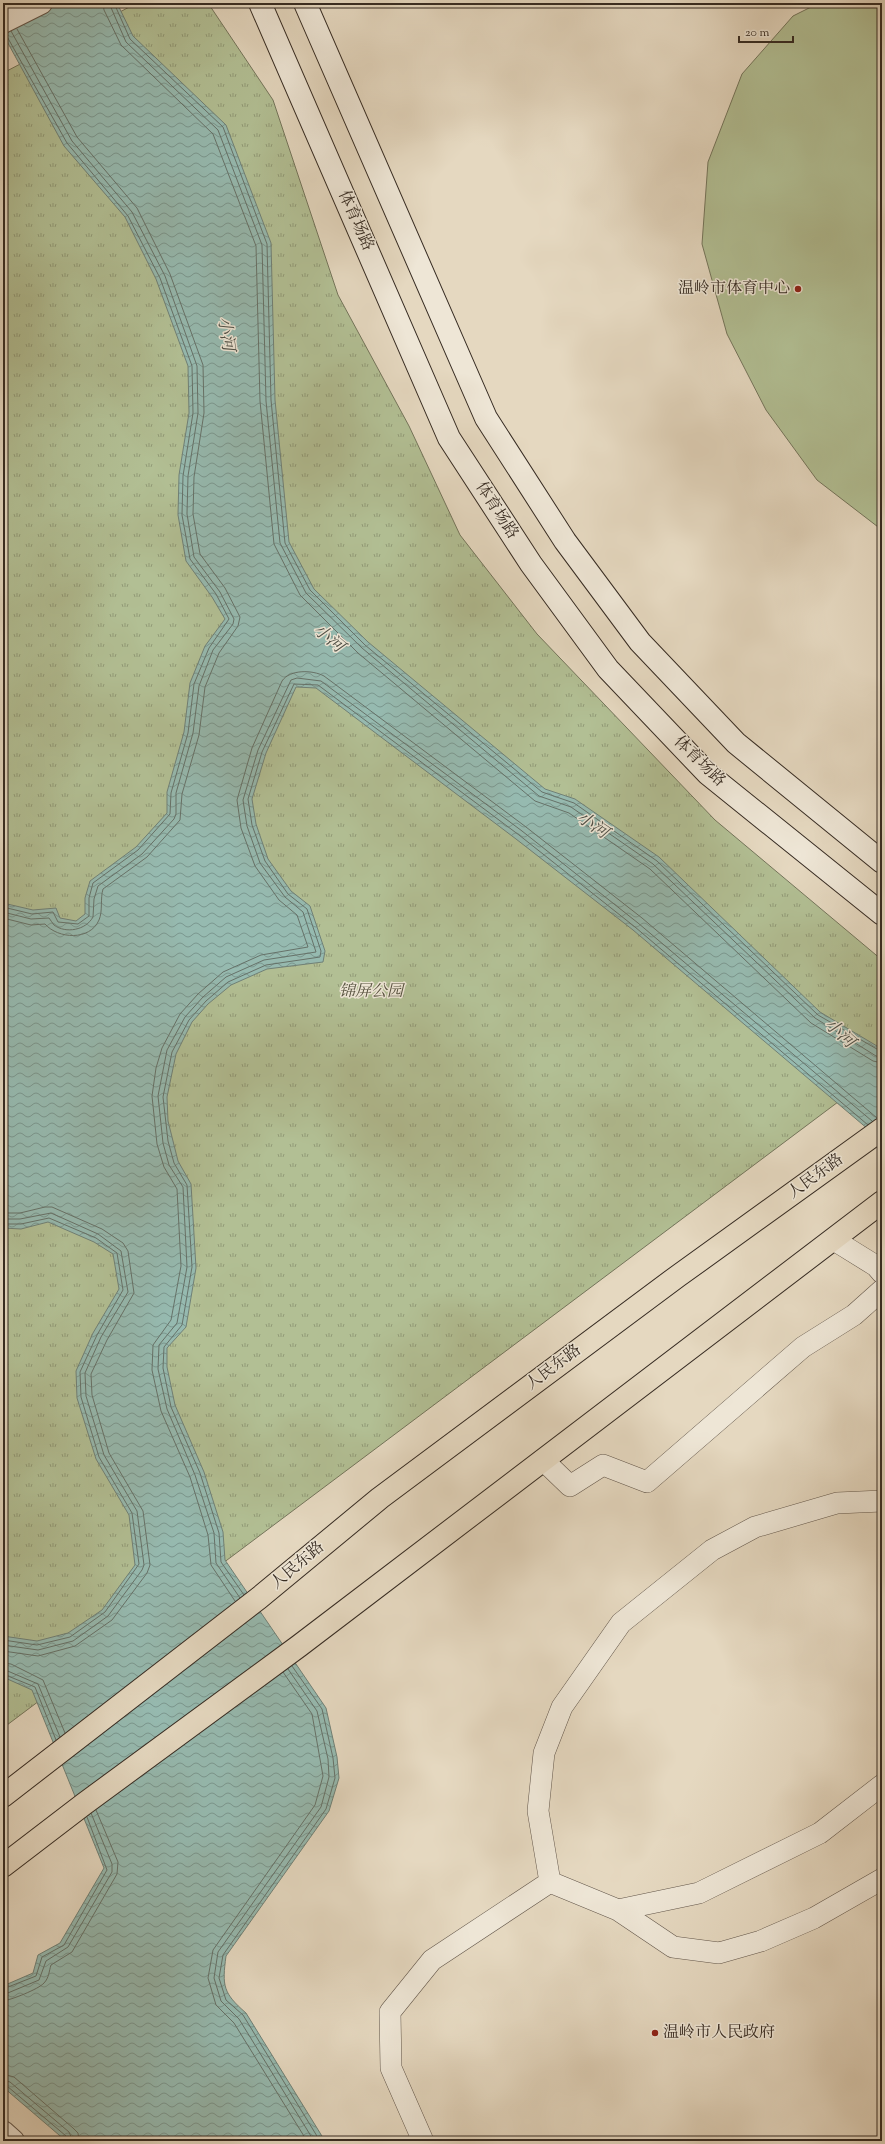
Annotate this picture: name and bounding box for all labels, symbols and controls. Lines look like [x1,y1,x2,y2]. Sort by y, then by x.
scale bar [739,18,793,44]
text: 20 m [745,24,770,42]
street label: 体育场路 [331,187,379,255]
place label: 温岭市体育中心 [678,278,790,301]
marker: 温岭市体育中心 [793,284,803,294]
water label: 小河 [210,315,240,356]
street label: 体育场路 [469,478,523,544]
water label: 小河 [307,619,351,661]
street label: 体育场路 [668,731,730,793]
water label: 小河 [571,807,615,847]
park label: 锦屏公园 [339,981,406,1004]
water label: 小河 [818,1014,862,1056]
street label: 人民东路 [783,1149,849,1205]
street label: 人民东路 [522,1340,586,1396]
street label: 人民东路 [266,1537,330,1595]
place label: 温岭市人民政府 [663,2022,775,2045]
marker: 温岭市人民政府 [650,2028,660,2038]

